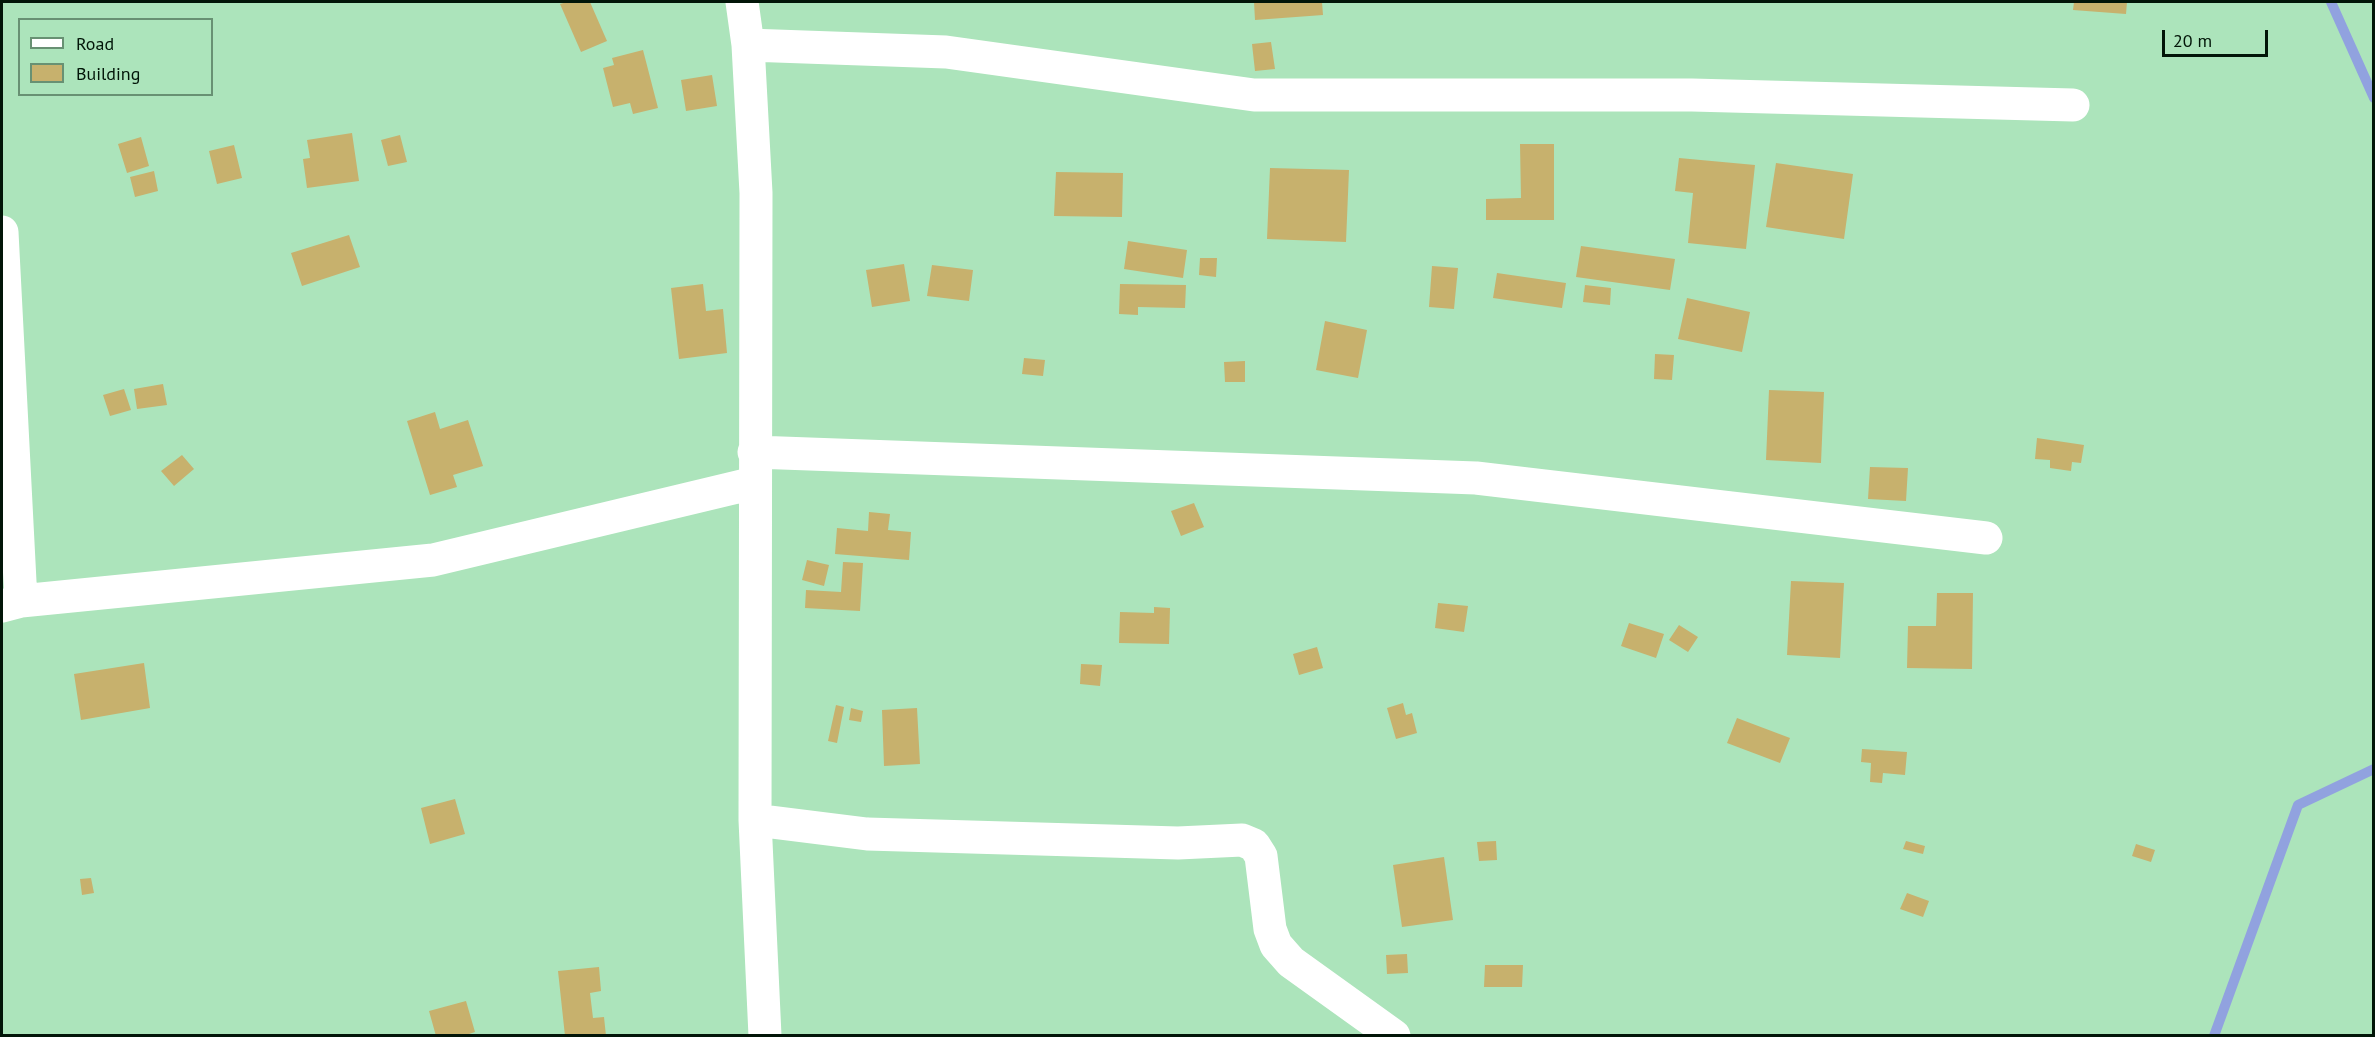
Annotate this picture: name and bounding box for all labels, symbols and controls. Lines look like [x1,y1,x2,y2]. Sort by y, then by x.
legend [18,18,213,96]
scale bar [2165,18,2272,56]
text: 20 m [2173,29,2212,52]
text: Road [76,32,114,55]
text: Building [76,62,140,85]

